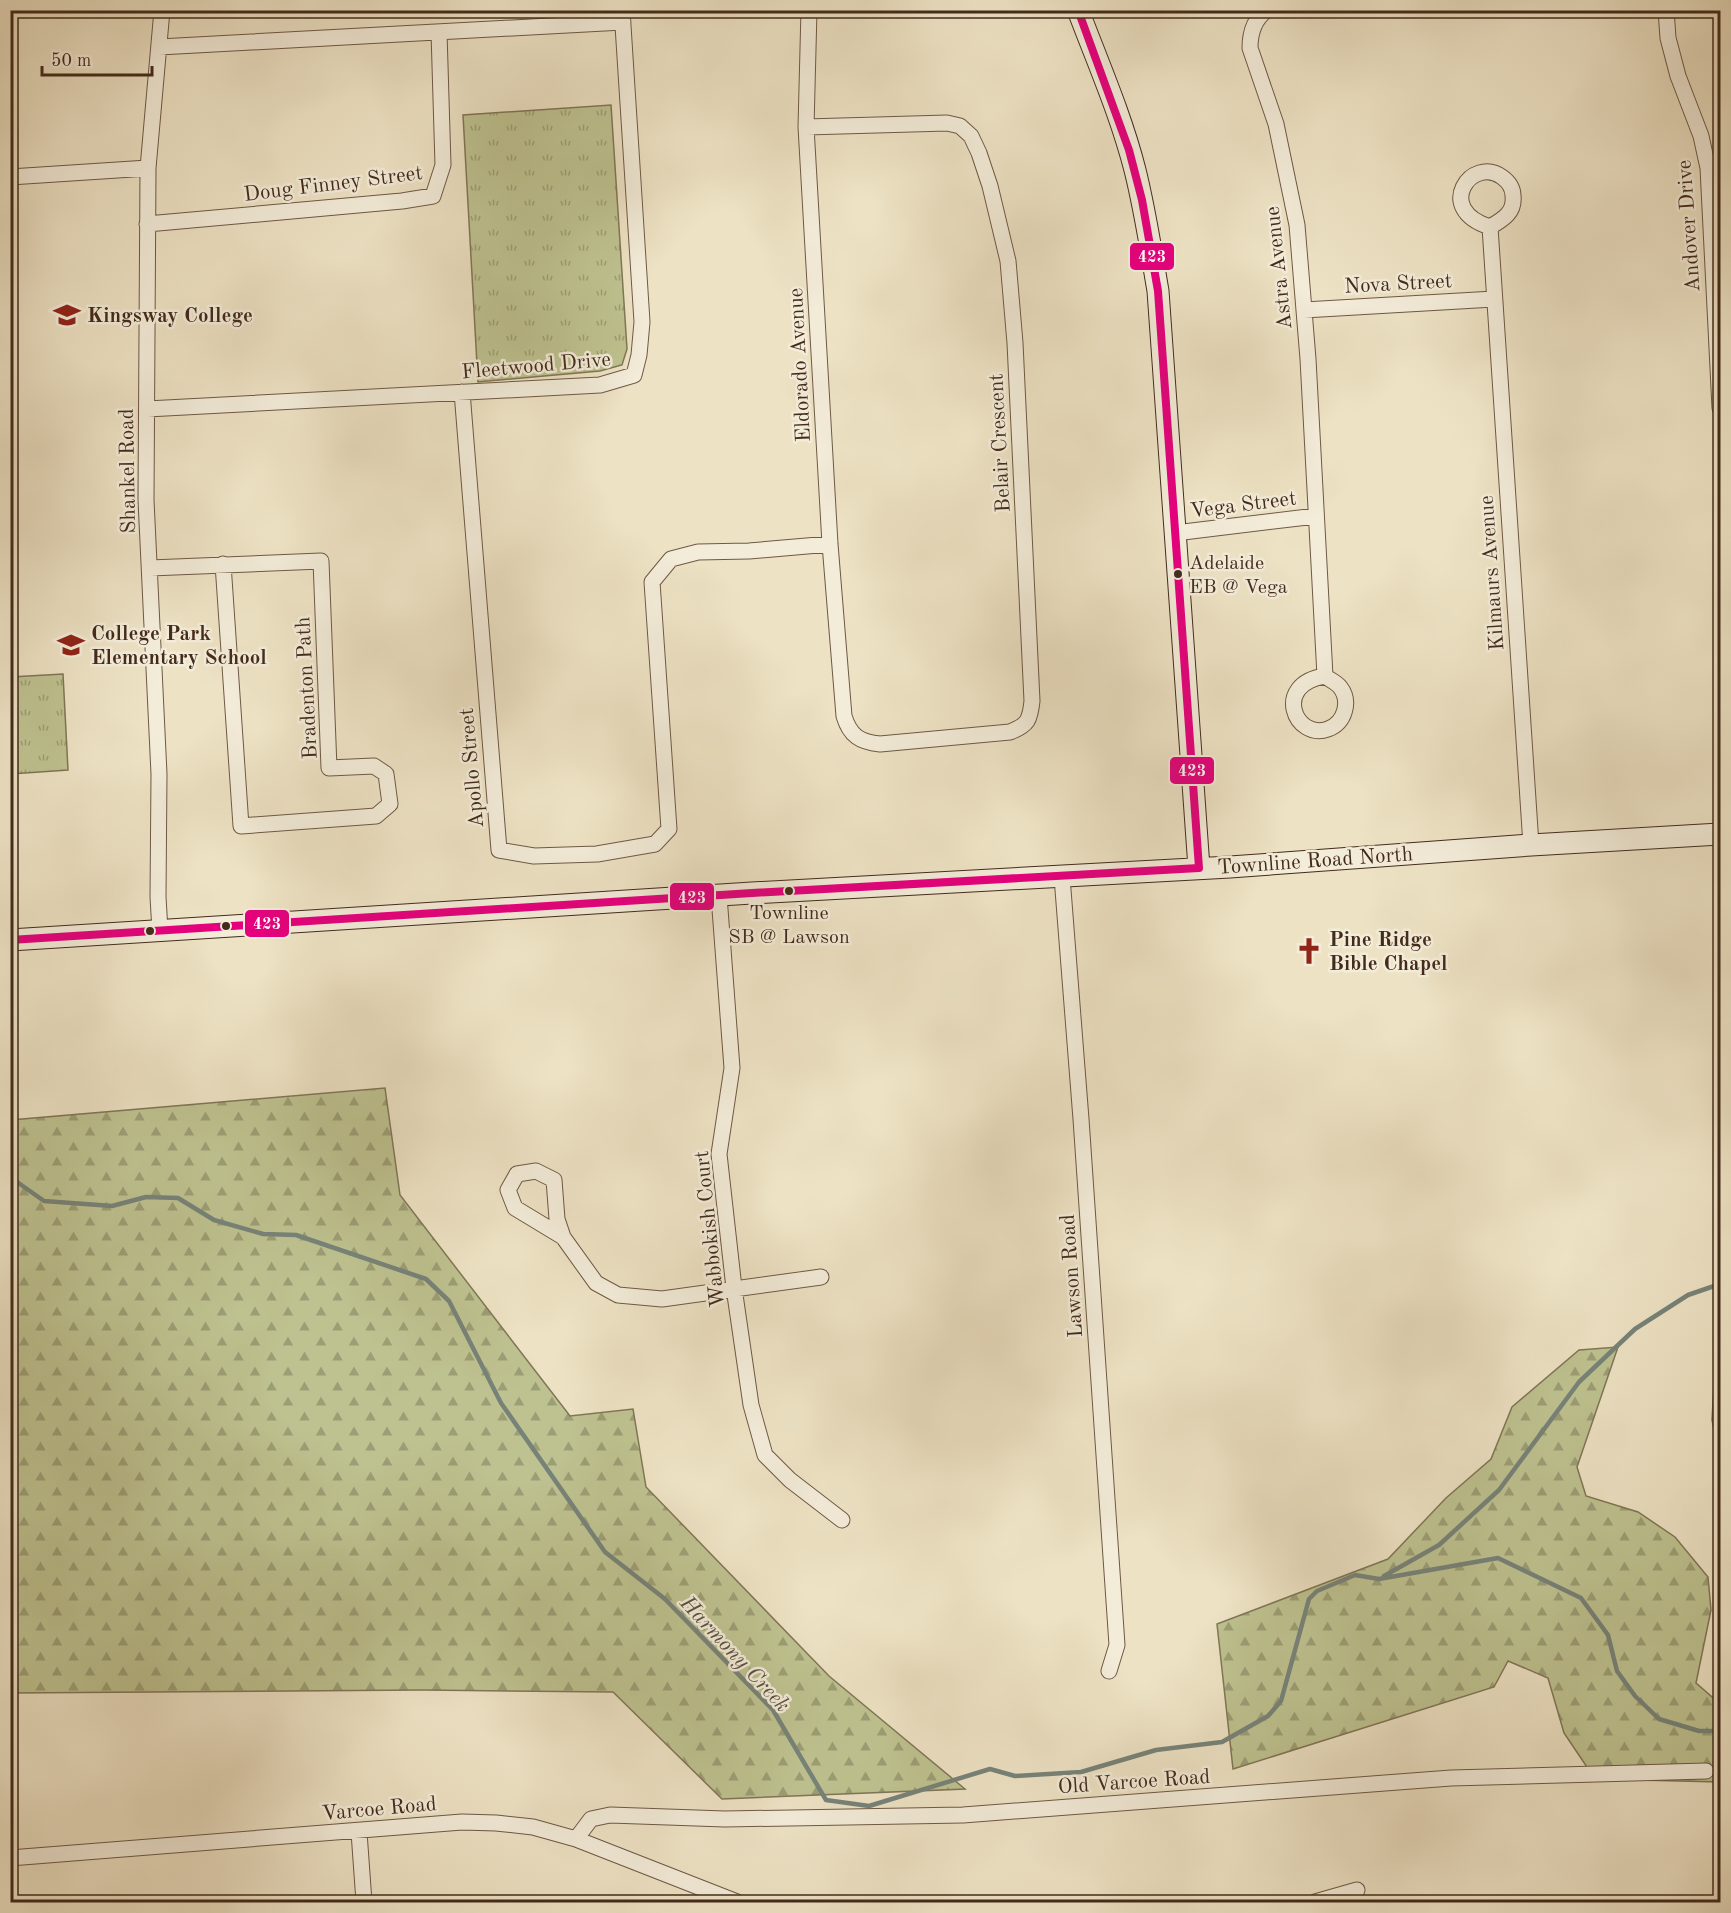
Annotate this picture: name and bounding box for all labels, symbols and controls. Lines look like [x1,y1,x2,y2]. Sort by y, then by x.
scale bar [42,39,152,77]
text: 50 m [51,52,91,70]
street label: Andover Drive [1674,159,1705,293]
street label: Doug Finney Street [243,163,424,206]
street label: Astra Avenue [1263,205,1296,331]
line badge: 423 [1129,242,1175,271]
text: 423 [1138,250,1166,266]
street label: Nova Street [1344,271,1453,298]
street label: Eldorado Avenue [786,287,815,443]
school or university icon: Kingsway College [52,300,82,330]
place label: Kingsway College [87,306,253,327]
street label: Fleetwood Drive [461,349,612,383]
street label: Belair Crescent [986,373,1015,513]
street label: Shankel Road [117,408,140,534]
street label: Vega Street [1189,489,1298,522]
street label: Kilmaurs Avenue [1477,494,1508,651]
place label: Adelaide EB @ Vega [1189,554,1288,598]
marker: Adelaide EB @ Vega [1172,568,1184,580]
street label: Bradenton Path [293,616,322,760]
place label: College Park Elementary School [91,624,267,669]
school or university icon: College Park Elementary School [56,630,86,660]
street label: Apollo Street [457,707,488,829]
line badge: 423 [1169,756,1215,785]
text: 423 [1178,764,1206,780]
street label: Townline Road North [1217,844,1414,879]
line badge: 423 [669,882,715,911]
marker: Townline SB @ Lawson [783,885,795,897]
text: 423 [678,891,706,907]
place label: Townline SB @ Lawson [728,904,850,948]
line badge: 423 [244,909,290,938]
text: 423 [253,917,281,933]
unlabelled marker [220,920,232,932]
unlabelled marker [144,925,156,937]
place label: Pine Ridge Bible Chapel [1329,930,1448,975]
church icon: Pine Ridge Bible Chapel [1294,936,1324,966]
street label: Wabbokish Court [692,1149,729,1308]
street label: Lawson Road [1058,1213,1087,1338]
water label: Harmony Creek [675,1591,794,1717]
street label: Old Varcoe Road [1057,1767,1211,1798]
street label: Varcoe Road [321,1794,438,1825]

